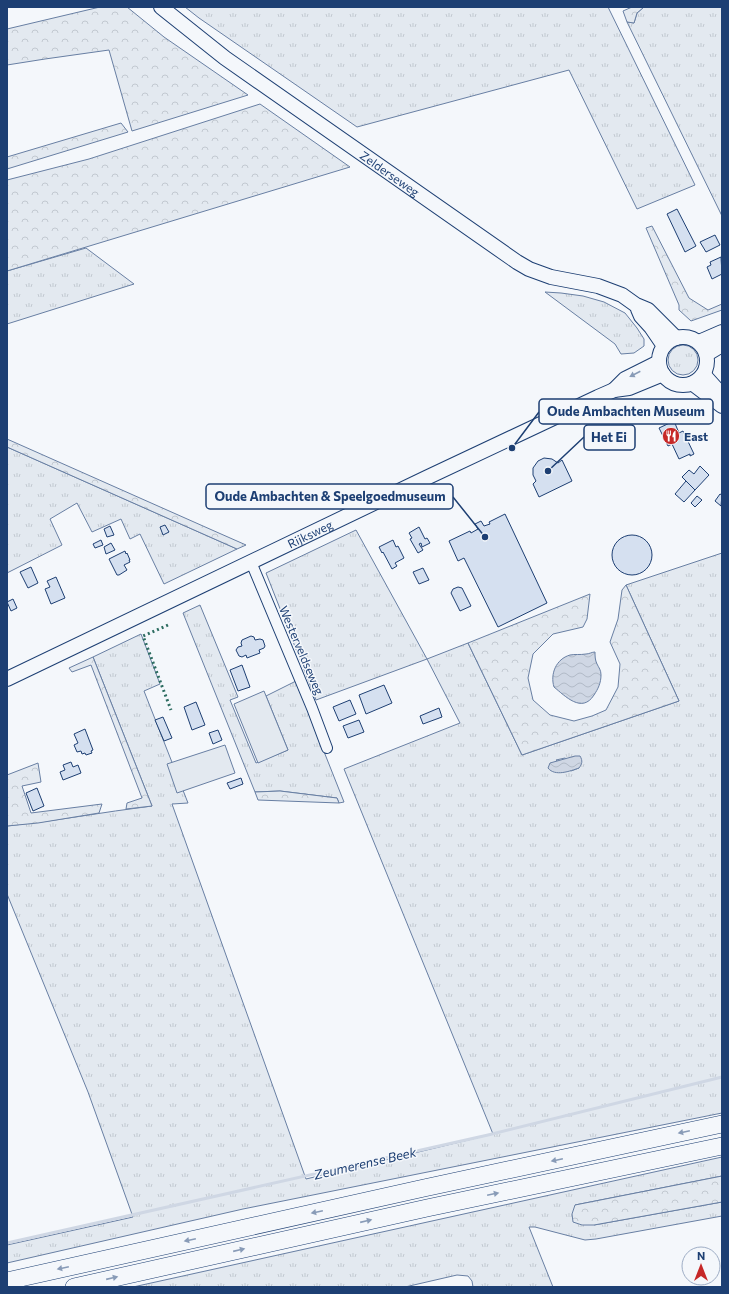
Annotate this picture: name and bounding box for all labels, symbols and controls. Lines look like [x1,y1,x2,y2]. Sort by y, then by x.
street label: Zelderseweg [358,148,423,199]
one-way arrow [629,371,641,377]
callout: Oude Ambachten Museum [539,399,713,424]
text: Oude Ambachten Museum [547,403,705,419]
callout: Het Ei [584,425,635,450]
restaurant icon: East [661,426,681,446]
text: Het Ei [591,429,627,445]
place label: East [684,429,708,443]
callout: Oude Ambachten & Speelgoedmuseum [206,484,453,509]
text: Oude Ambachten & Speelgoedmuseum [214,488,446,504]
street label: Rijksweg [285,517,335,550]
street label: Westerveldseweg [277,603,327,697]
one-way arrow [678,1130,690,1136]
water label: Zeumerense Beek [311,1143,419,1183]
one-way arrow [551,1157,563,1163]
one-way arrow [487,1190,499,1196]
one-way arrow [311,1209,324,1215]
one-way arrow [360,1218,372,1224]
one-way arrow [184,1237,197,1243]
one-way arrow [233,1246,245,1252]
north arrow [681,1246,721,1286]
text: N [697,1249,705,1262]
one-way arrow [57,1266,70,1272]
one-way arrow [106,1275,119,1281]

